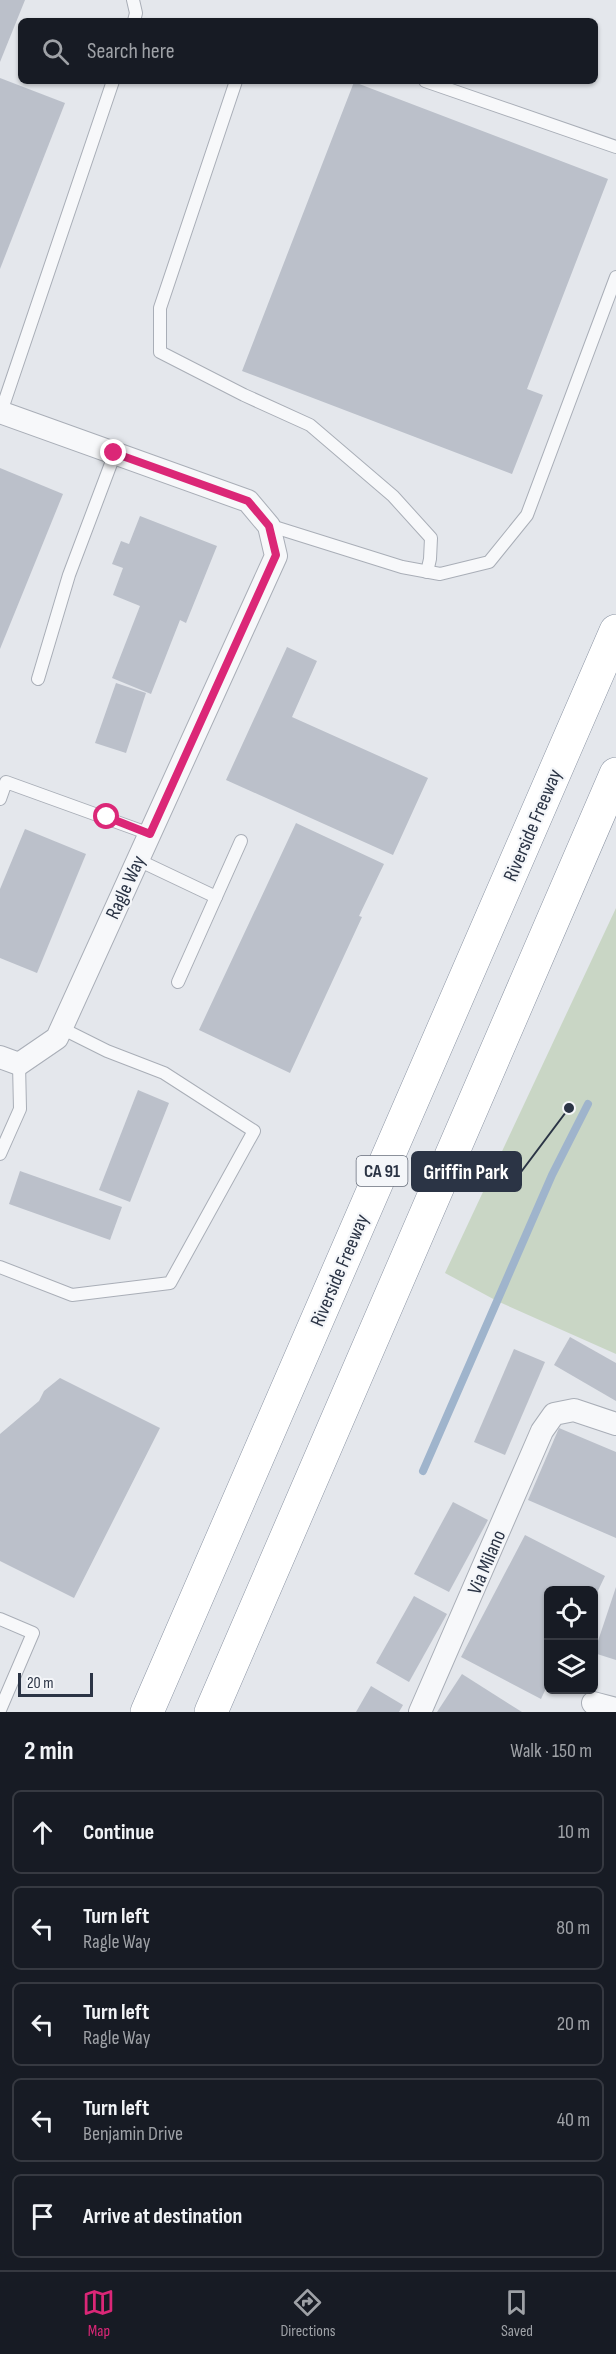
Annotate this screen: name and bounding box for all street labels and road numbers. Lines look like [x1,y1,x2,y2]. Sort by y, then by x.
street label: Riverside Freeway [498,765,567,885]
street label: Ragle Way [101,852,151,923]
road number: CA 91 [356,1156,407,1186]
street label: Riverside Freeway [305,1210,374,1330]
street label: Via Milano [463,1527,511,1598]

